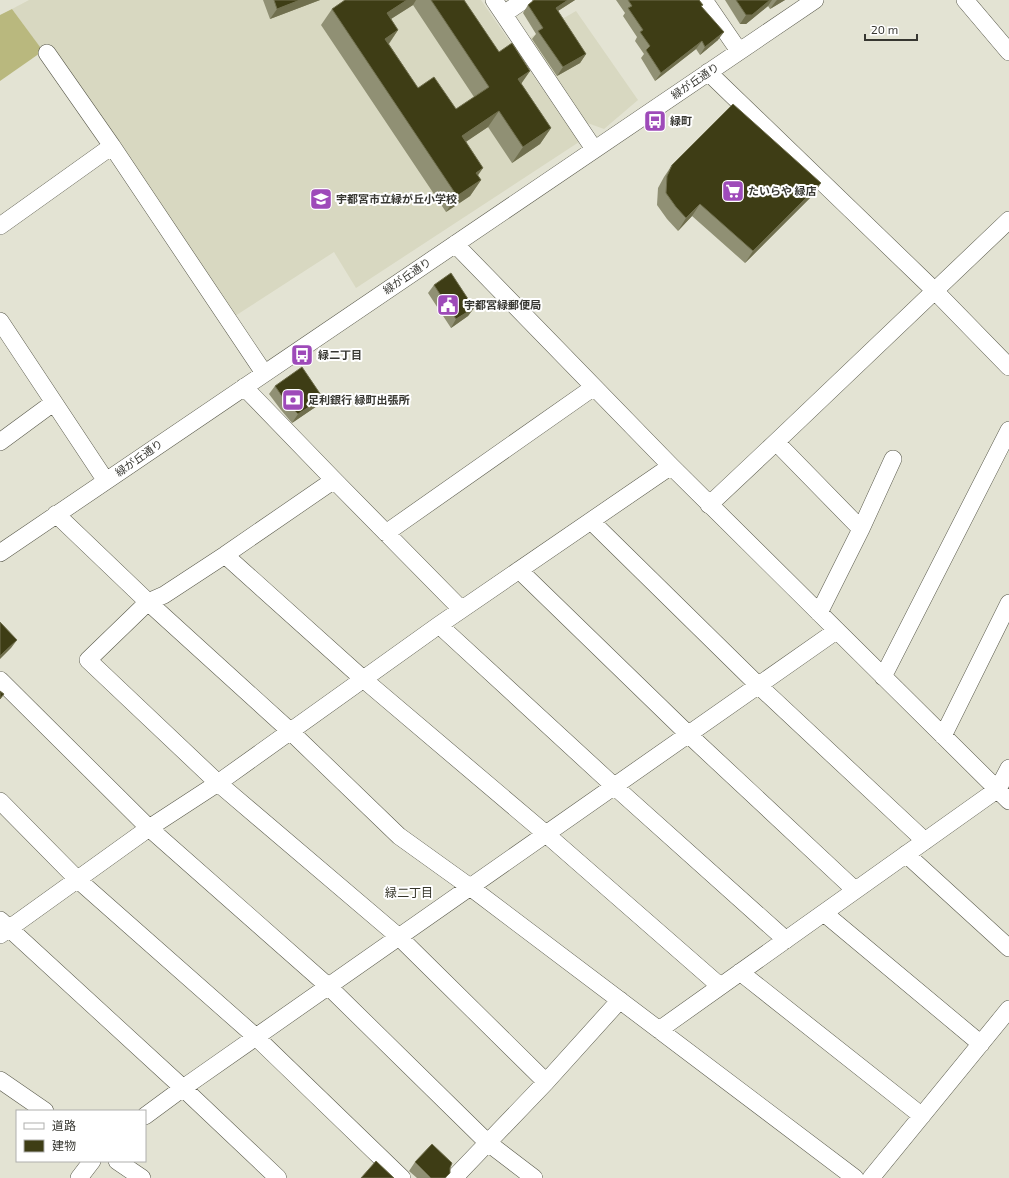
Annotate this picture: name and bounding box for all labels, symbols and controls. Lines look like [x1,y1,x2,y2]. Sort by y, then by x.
scale bar [865,16,917,42]
text: 20 m [871,22,898,36]
street label: 緑が丘通り [668,60,721,101]
bus stop icon: 緑町 [642,108,668,134]
place label: 緑町 [670,114,692,127]
supermarket icon: たいらや 緑店 [720,178,746,204]
place label: たいらや 緑店 [748,184,816,197]
school or university icon: 宇都宮市立緑が丘小学校 [308,186,334,212]
place label: 宇都宮市立緑が丘小学校 [336,192,457,205]
street label: 緑が丘通り [380,255,433,296]
public building icon: 宇都宮緑郵便局 [435,292,461,318]
place label: 宇都宮緑郵便局 [464,298,541,311]
bus stop icon: 緑二丁目 [289,342,315,368]
place label: 緑二丁目 [318,348,362,361]
bank icon: 足利銀行 緑町出張所 [280,387,306,413]
place label: 足利銀行 緑町出張所 [308,393,409,406]
street label: 緑が丘通り [112,436,165,479]
district label: 緑二丁目 [385,885,433,899]
legend [16,1110,146,1162]
text: 道路 [52,1118,76,1132]
text: 建物 [52,1138,76,1152]

